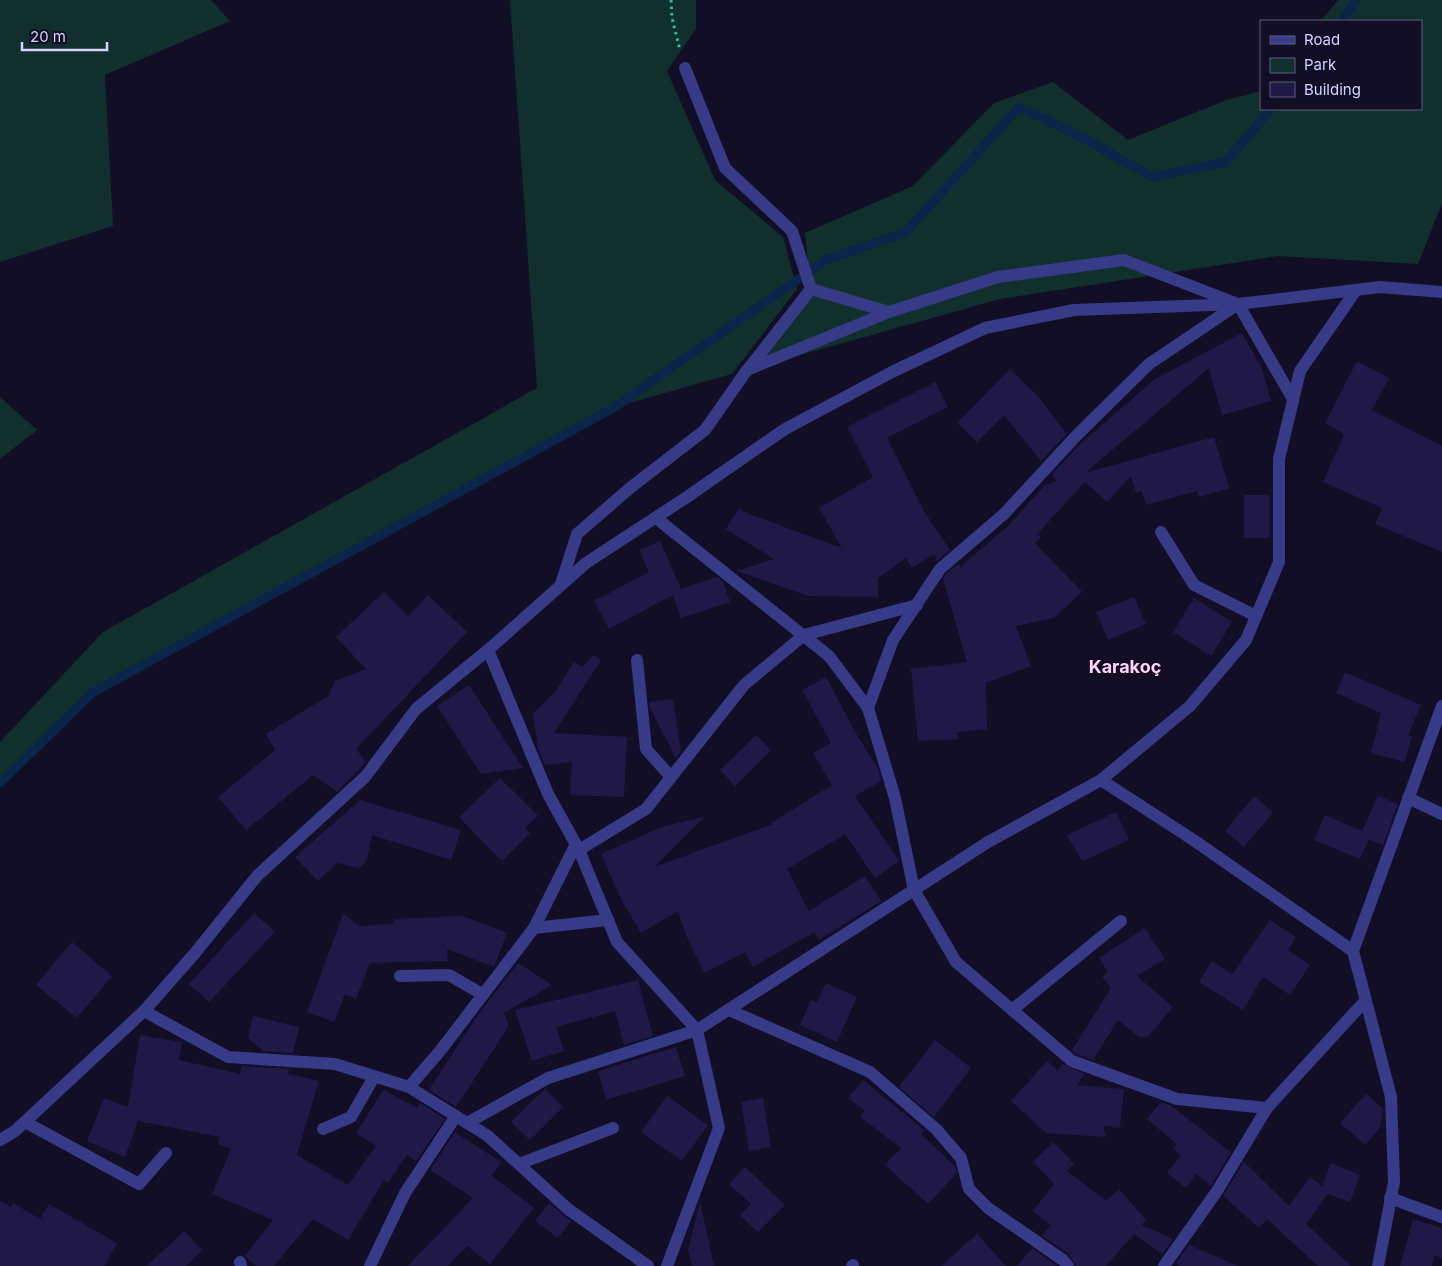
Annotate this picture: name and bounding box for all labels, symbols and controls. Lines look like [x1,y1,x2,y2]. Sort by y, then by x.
scale bar [22,20,108,52]
legend [1260,20,1422,110]
text: 20 m [30,27,66,46]
text: Road [1304,30,1340,49]
text: Park [1304,55,1337,74]
text: Building [1304,80,1361,99]
district label: Karakoç [1089,656,1161,677]

